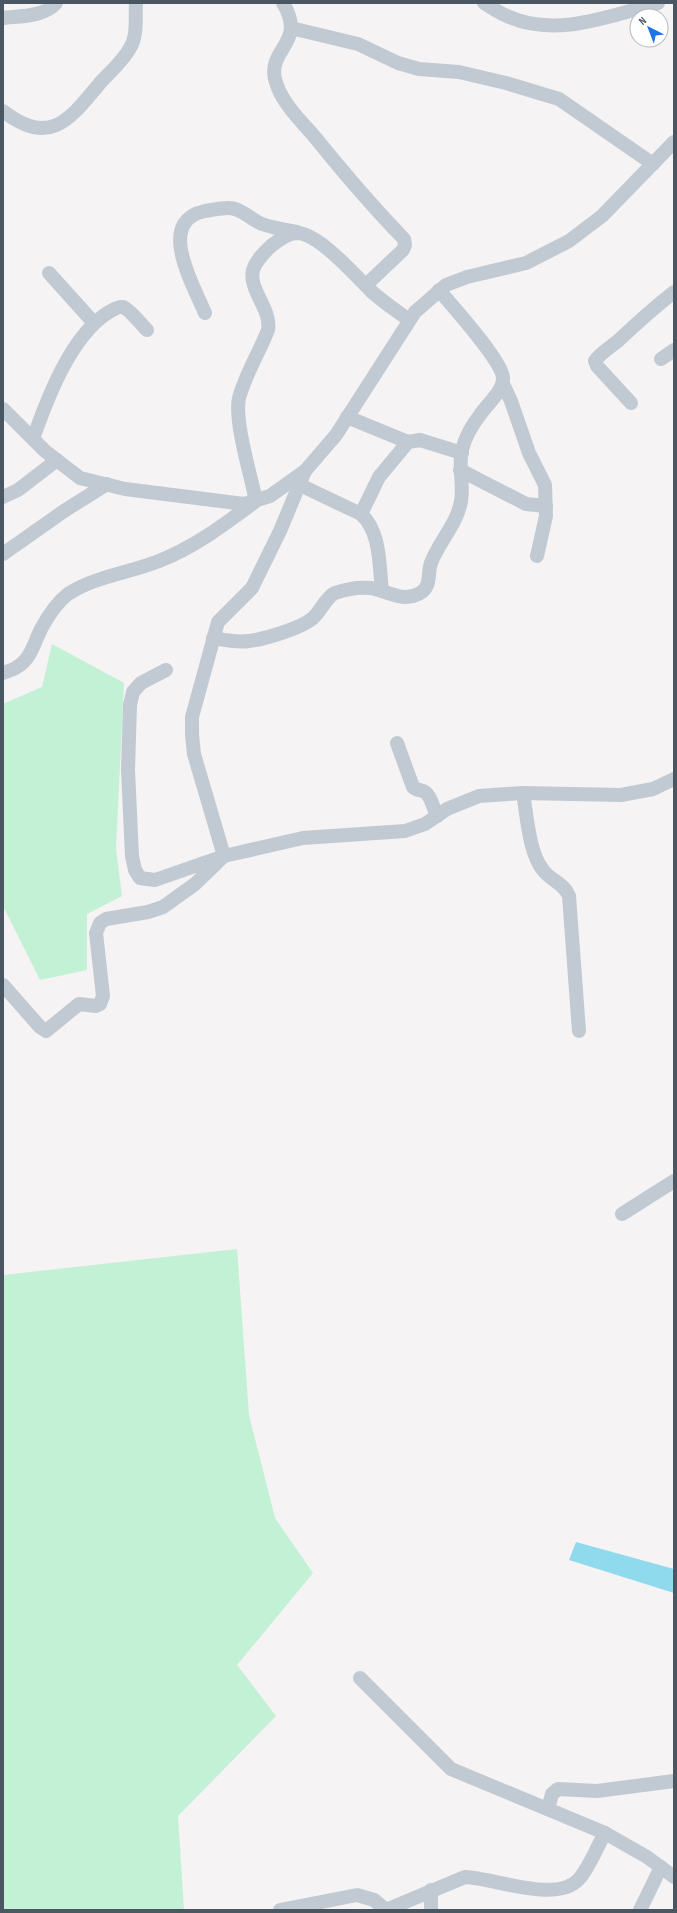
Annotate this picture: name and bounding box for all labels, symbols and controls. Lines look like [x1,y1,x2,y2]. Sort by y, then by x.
north arrow [629,8,669,48]
text: N [636,14,649,28]

